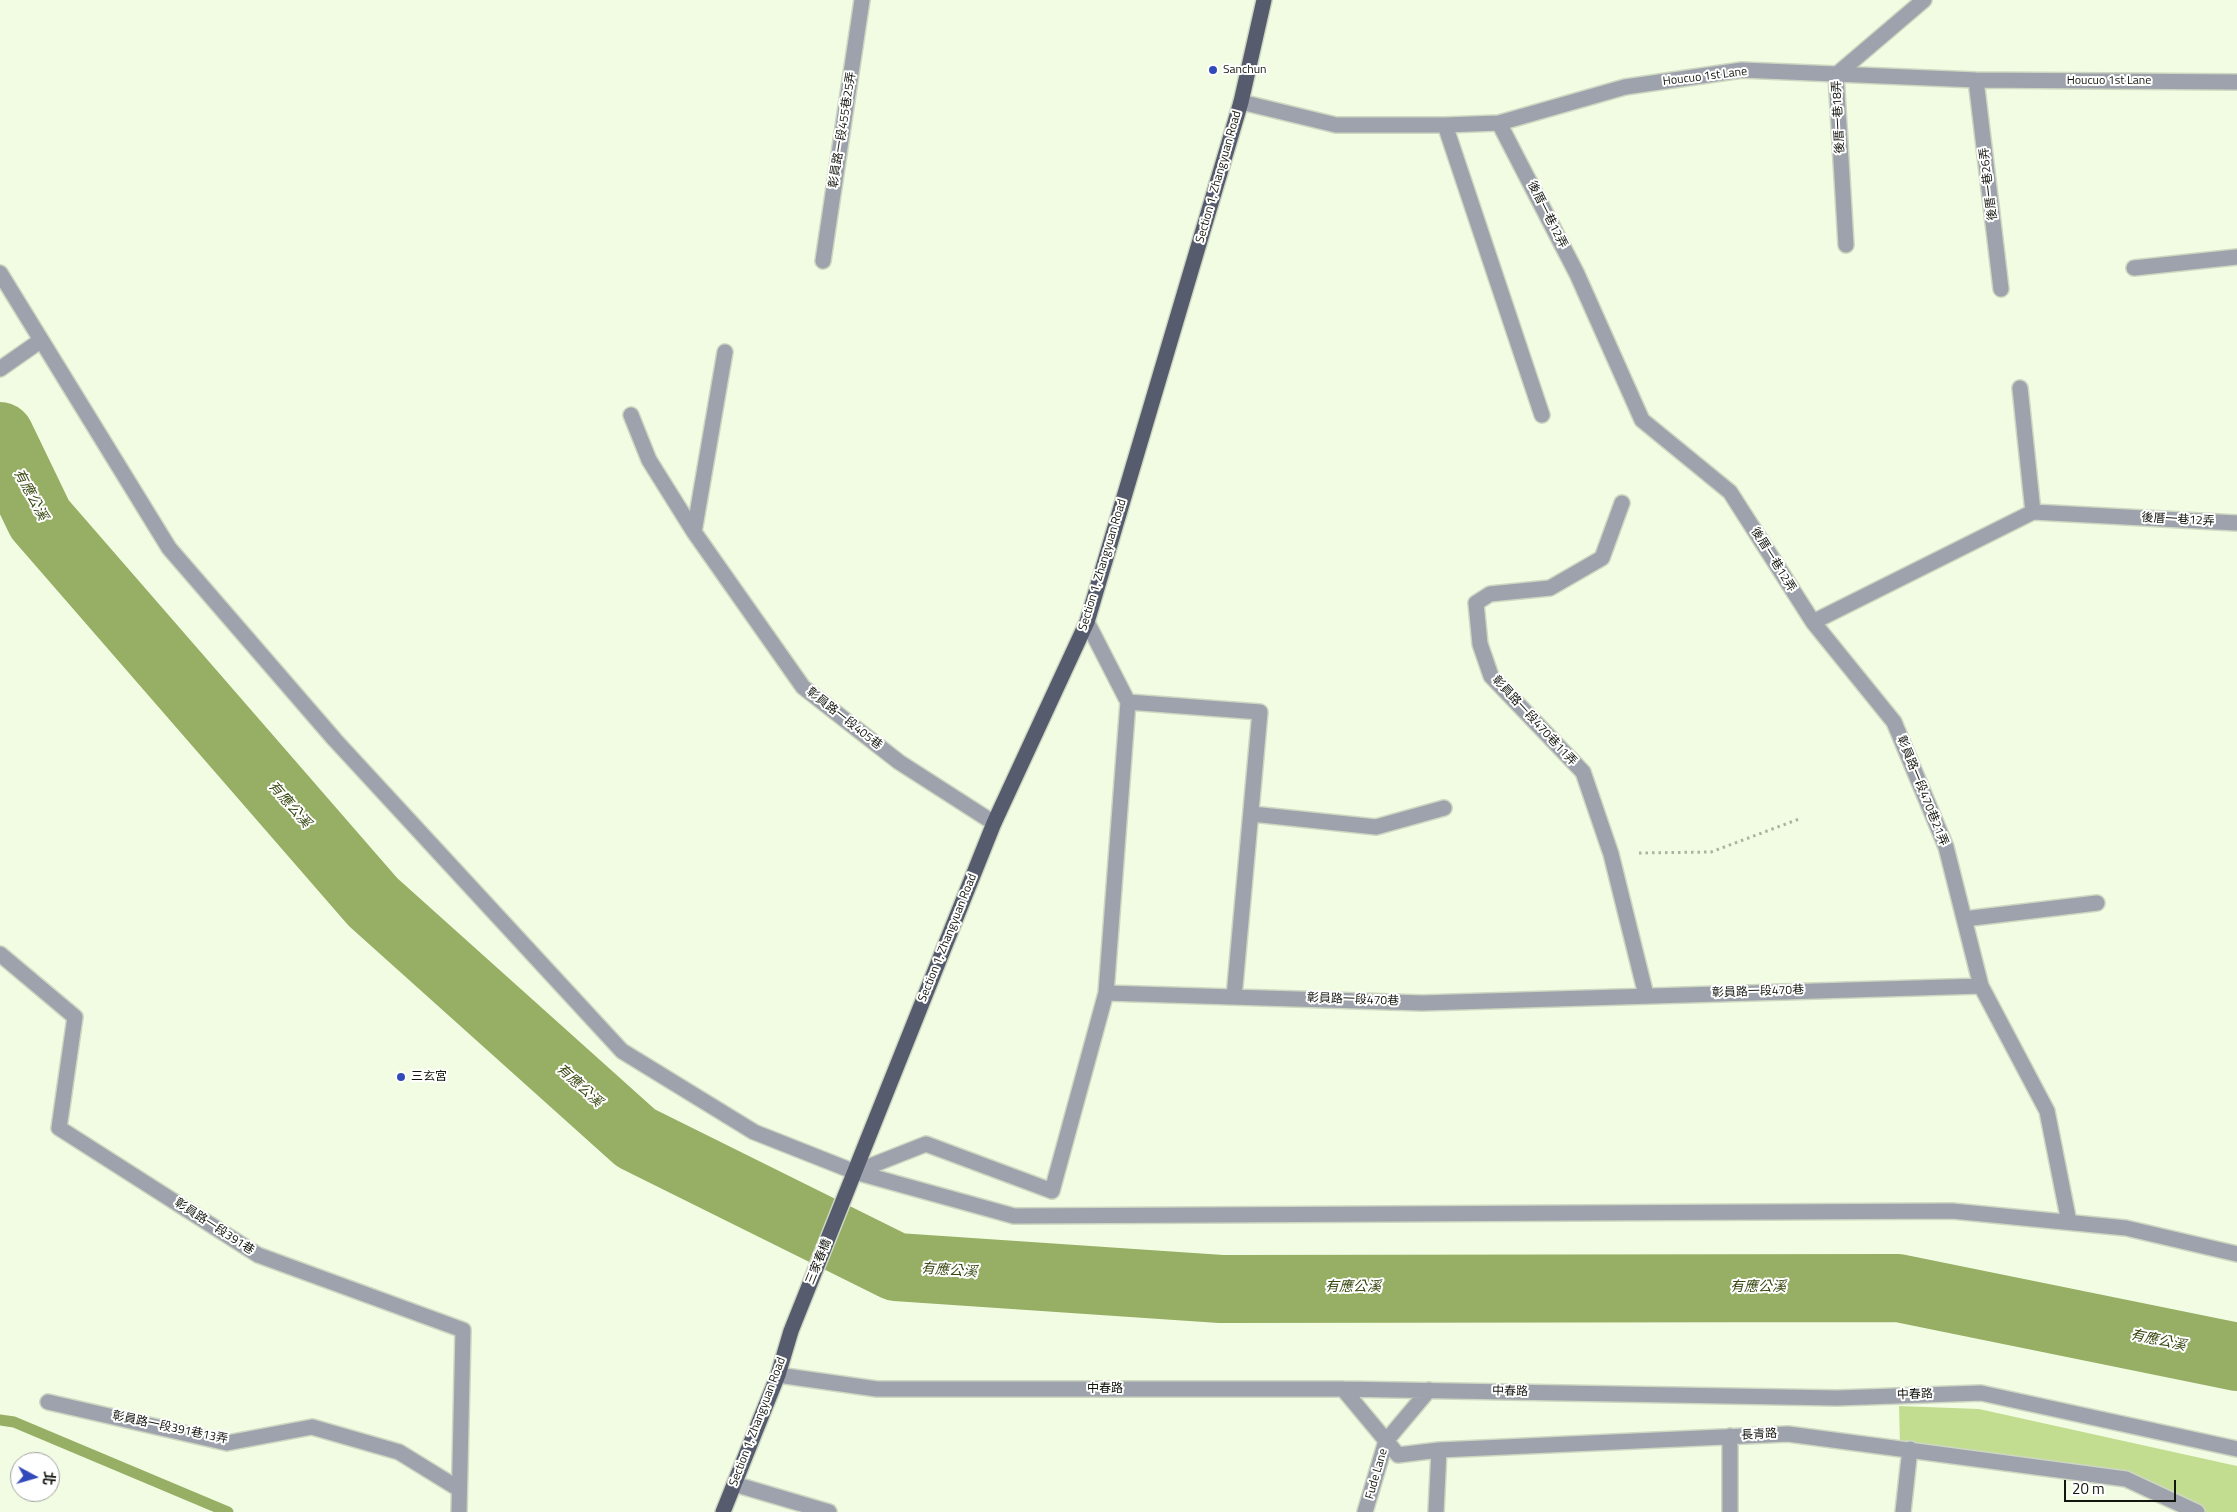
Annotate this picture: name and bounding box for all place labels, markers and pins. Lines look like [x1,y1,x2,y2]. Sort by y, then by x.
place label: Sanchun [1223,63,1266,77]
marker: Sanchun [1207,64,1219,76]
place label: 三玄宮 [411,1070,447,1084]
marker: 三玄宮 [395,1071,407,1083]

